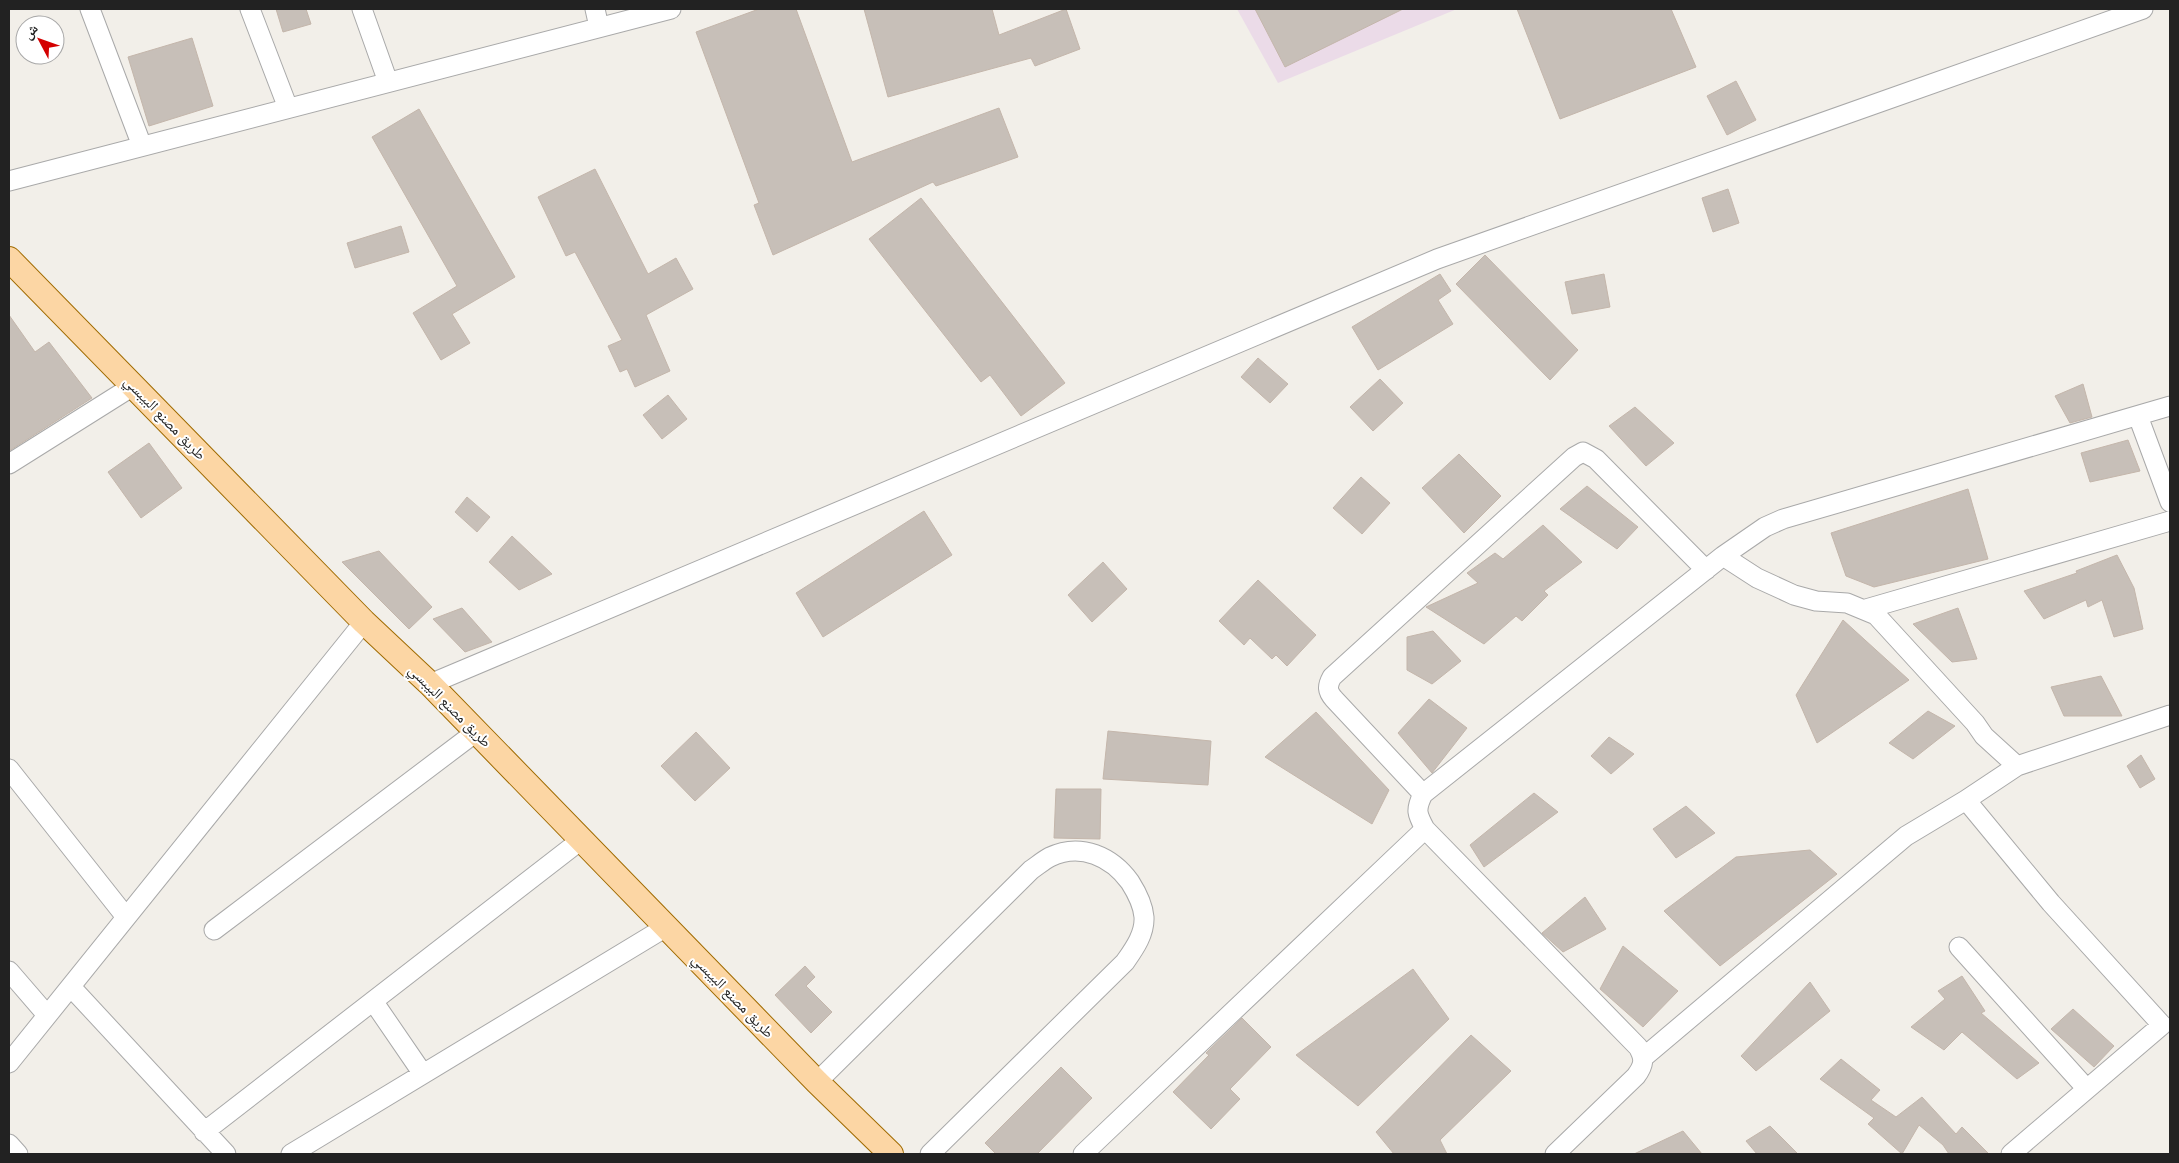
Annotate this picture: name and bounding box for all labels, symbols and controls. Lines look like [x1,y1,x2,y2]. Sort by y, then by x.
north arrow [15,15,65,65]
text: ش [18,19,42,43]
street label: طريق مصنع البيبسي [118,371,211,466]
street label: طريق مصنع البيبسي [403,659,497,753]
street label: طريق مصنع البيبسي [686,949,779,1044]

